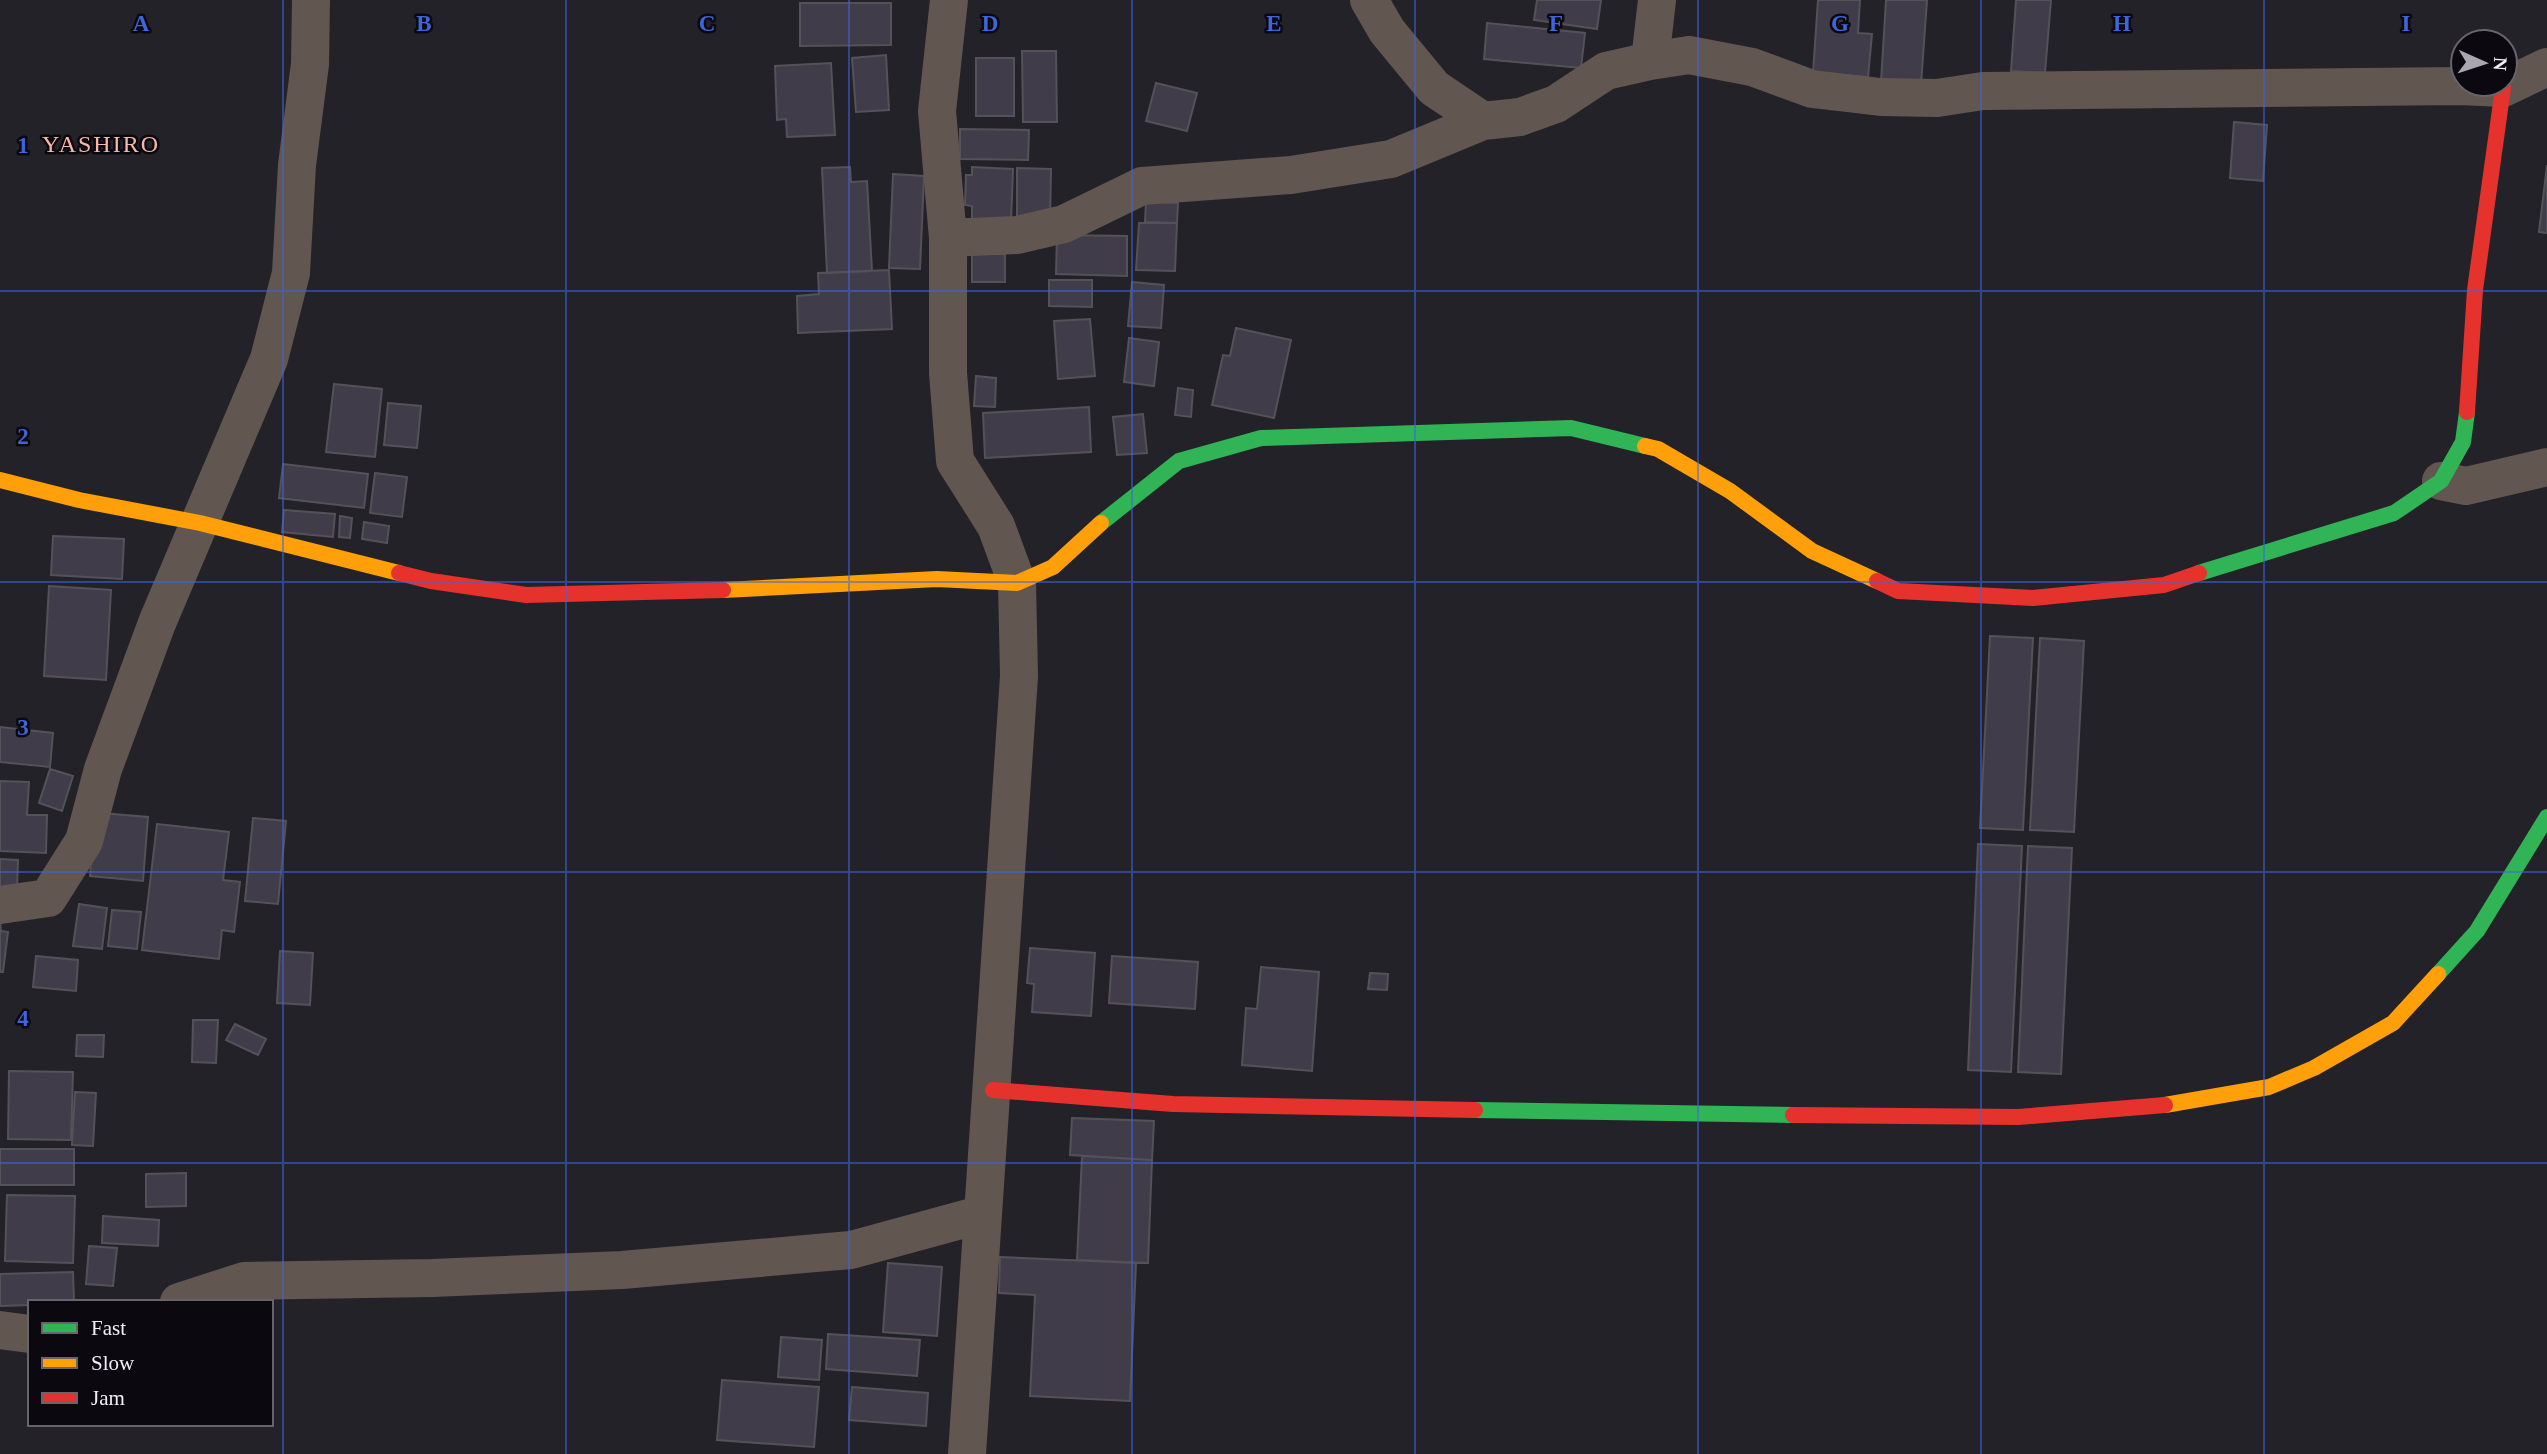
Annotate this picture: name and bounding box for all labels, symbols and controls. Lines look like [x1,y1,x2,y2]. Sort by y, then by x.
text: A [133,11,150,36]
text: B [416,11,432,36]
text: C [699,11,715,36]
text: D [982,11,998,36]
text: E [1266,11,1282,36]
text: F [1549,11,1563,36]
text: G [1831,11,1849,36]
text: H [2113,11,2131,36]
text: I [2402,11,2411,36]
north arrow [2449,28,2519,98]
text: N [2490,56,2511,72]
district label: YASHIRO [42,131,160,157]
text: 1 [17,133,29,158]
text: 2 [17,424,29,449]
text: 3 [17,715,29,740]
text: 4 [17,1006,29,1031]
legend [28,1300,273,1426]
text: Fast [91,1316,126,1340]
text: Slow [91,1351,135,1375]
text: Jam [91,1386,125,1410]

